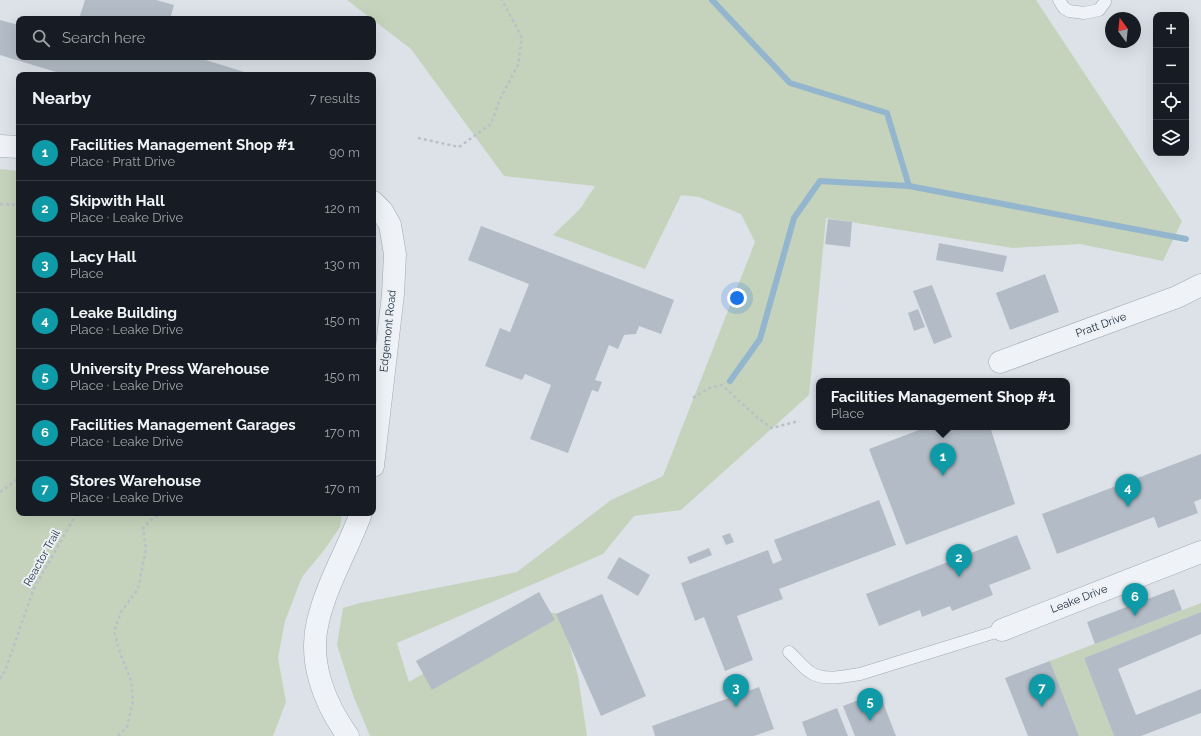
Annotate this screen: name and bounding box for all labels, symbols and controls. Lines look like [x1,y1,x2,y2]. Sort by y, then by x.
north arrow [1105,12,1141,48]
map controls [1153,12,1189,156]
button: + [1153,12,1189,48]
search box [16,16,376,60]
icon: search [30,27,52,49]
text: Search here [62,29,145,47]
button: − [1153,48,1189,84]
button: locate [1153,84,1189,120]
text: Nearby [32,88,91,108]
text: 7 results [310,91,360,106]
button: layers [1153,120,1189,156]
text: Facilities Management Shop #1 [70,136,295,154]
text: 1 [42,145,48,160]
text: 90 m [329,145,360,160]
text: Place · Pratt Drive [70,154,175,169]
text: Skipwith Hall [70,192,165,210]
text: 2 [41,201,49,216]
text: 120 m [324,201,360,216]
text: Place · Leake Drive [70,210,183,225]
text: Lacy Hall [70,248,136,266]
text: 3 [41,257,49,272]
text: 130 m [324,257,360,272]
text: Place [70,266,103,281]
your location [727,288,747,308]
street label: Edgemont Road [377,289,399,373]
text: Leake Building [70,304,177,322]
street label: Pratt Drive [1074,310,1129,340]
text: 4 [41,313,49,328]
text: 150 m [324,313,360,328]
text: Place · Leake Drive [70,322,183,337]
text: University Press Warehouse [70,360,269,378]
text: 5 [41,369,49,384]
text: 150 m [324,369,360,384]
text: Place · Leake Drive [70,378,183,393]
popup [816,378,1070,430]
text: Facilities Management Shop #1 [831,388,1055,406]
text: Place [831,406,864,421]
text: Facilities Management Garages [70,416,296,434]
text: 6 [41,425,49,440]
text: 170 m [324,425,360,440]
text: Place · Leake Drive [70,434,183,449]
pin: 1 [930,443,956,476]
text: Stores Warehouse [70,472,201,490]
pin: 4 [1115,474,1141,507]
text: 7 [41,481,49,496]
text: 170 m [324,481,360,496]
text: Place · Leake Drive [70,490,183,505]
street label: Reactor Trail [21,527,63,589]
pin: 2 [946,544,972,577]
street label: Leake Drive [1049,582,1110,616]
pin: 6 [1122,583,1148,616]
pin: 3 [723,674,749,707]
pin: 7 [1029,674,1055,707]
pin: 5 [857,688,883,721]

